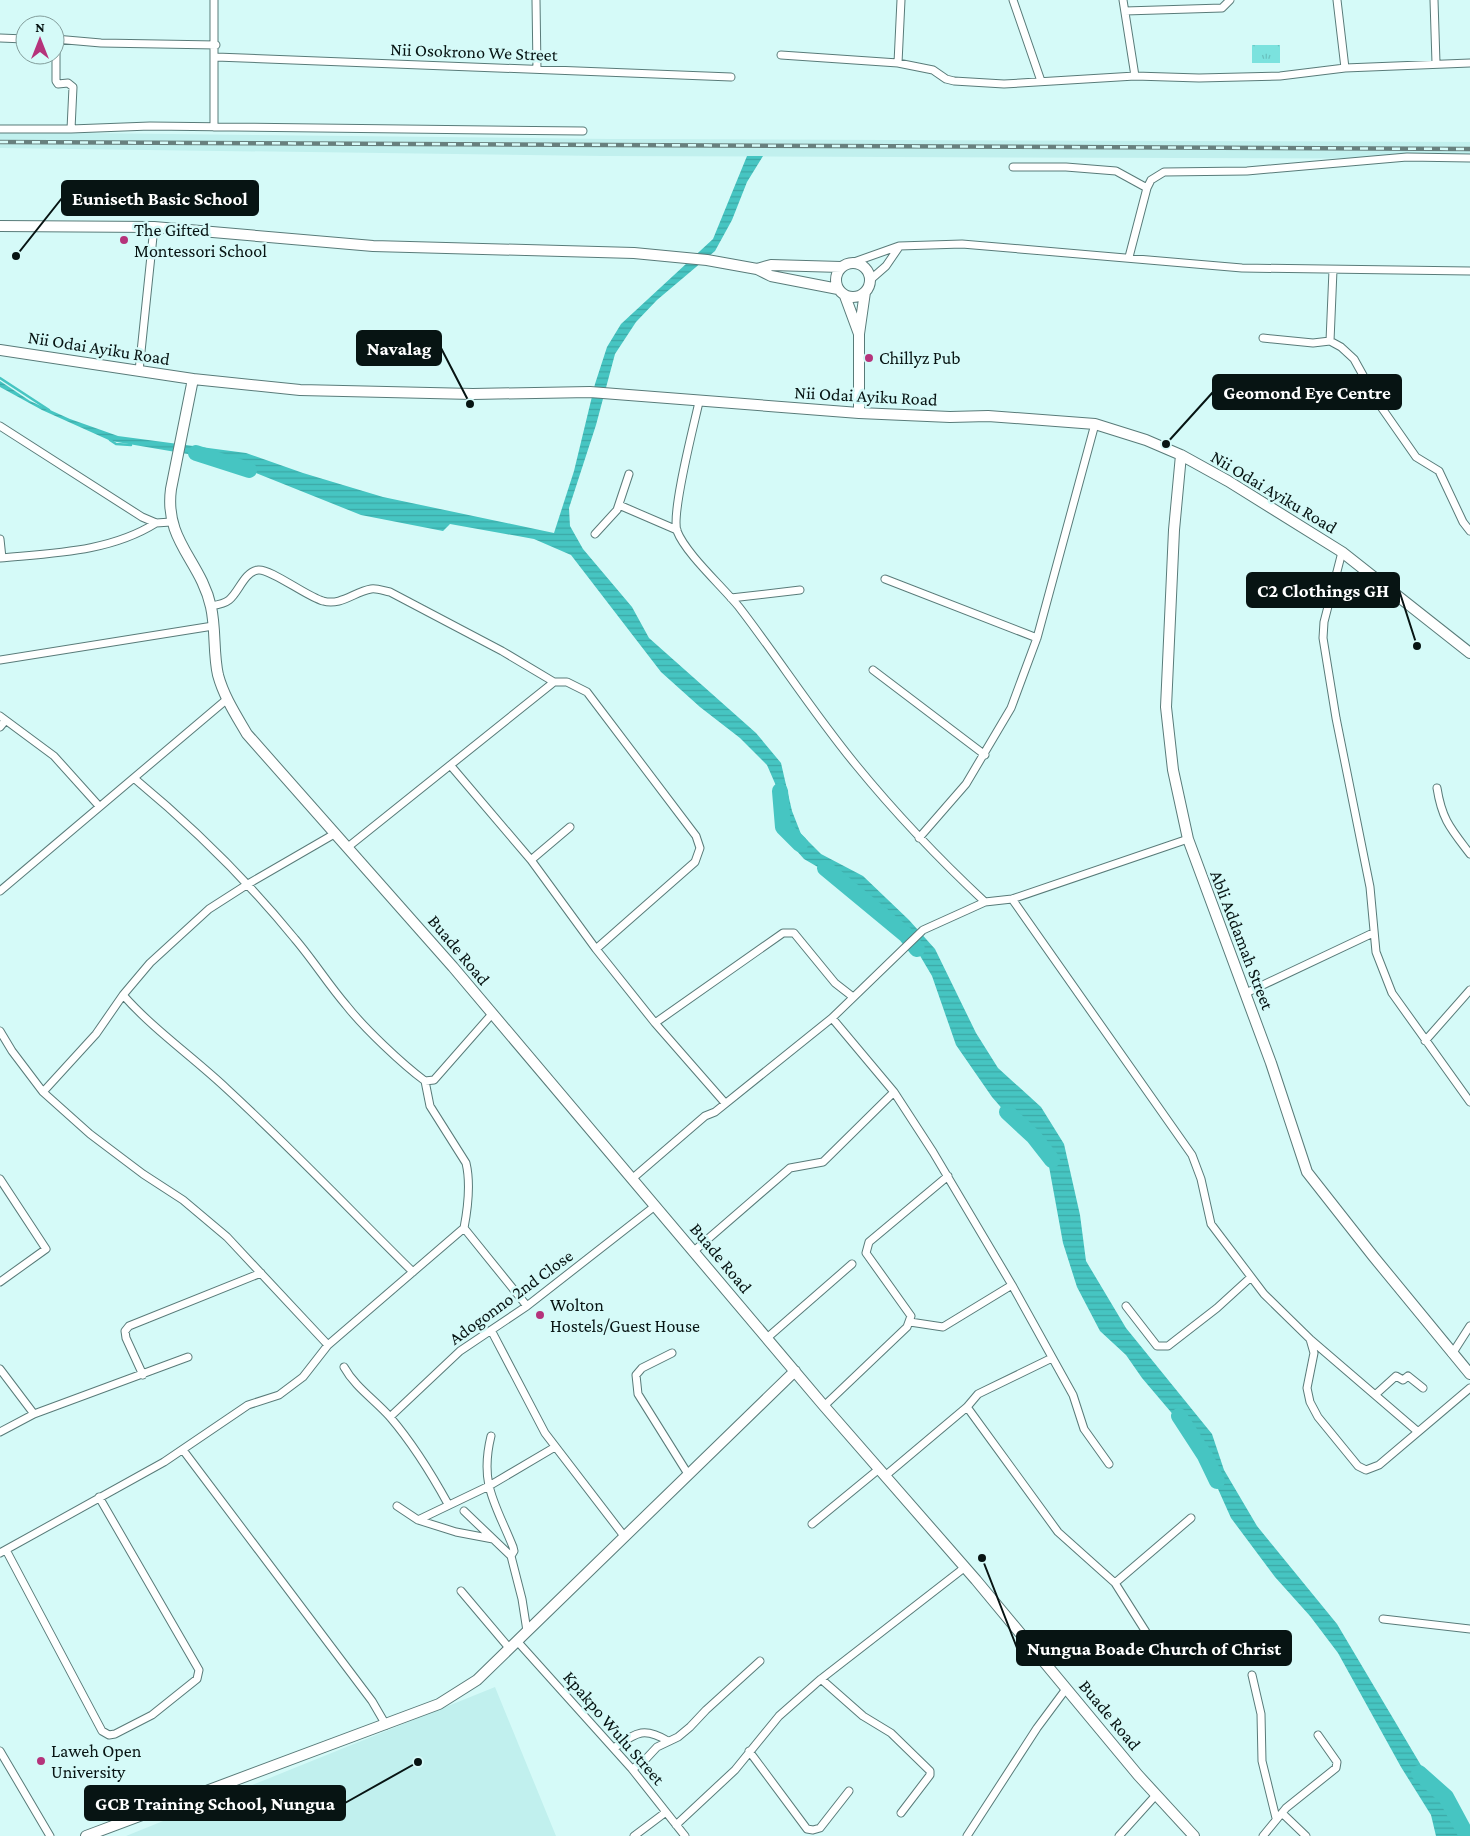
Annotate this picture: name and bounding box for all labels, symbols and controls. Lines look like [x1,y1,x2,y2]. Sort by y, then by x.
north arrow [15,15,65,65]
text: N [35,19,45,35]
street label: Nii Osokrono We Street [390,39,559,65]
callout: Euniseth Basic School [62,181,258,215]
text: Euniseth Basic School [72,188,248,209]
place label: The Gifted Montessori School [134,220,267,261]
marker: The Gifted Montessori School [118,234,130,246]
street label: Nii Odai Ayiku Road [27,327,172,369]
callout: Navalag [357,331,441,365]
text: Navalag [367,338,432,359]
place label: Chillyz Pub [879,348,961,368]
marker: Chillyz Pub [863,352,875,364]
callout: Geomond Eye Centre [1213,375,1401,409]
street label: Nii Odai Ayiku Road [794,382,939,410]
text: Geomond Eye Centre [1223,382,1391,403]
street label: Nii Odai Ayiku Road [1207,446,1341,538]
callout: C2 Clothings GH [1247,573,1399,607]
text: C2 Clothings GH [1257,580,1389,601]
street label: Abli Addamah Street [1206,867,1278,1014]
street label: Buade Road [424,911,494,989]
street label: Buade Road [686,1219,756,1297]
street label: Adogonno 2nd Close [445,1245,577,1349]
place label: Wolton Hostels/Guest House [550,1295,700,1336]
marker: Wolton Hostels/Guest House [534,1309,546,1321]
callout: Nungua Boade Church of Christ [1017,1631,1291,1665]
text: Nungua Boade Church of Christ [1027,1638,1281,1659]
street label: Kpakpo Wulu Street [559,1667,669,1790]
street label: Buade Road [1075,1676,1145,1754]
place label: Laweh Open University [51,1741,142,1782]
marker: Laweh Open University [35,1755,47,1767]
callout: GCB Training School, Nungua [85,1786,345,1820]
text: GCB Training School, Nungua [95,1793,336,1814]

